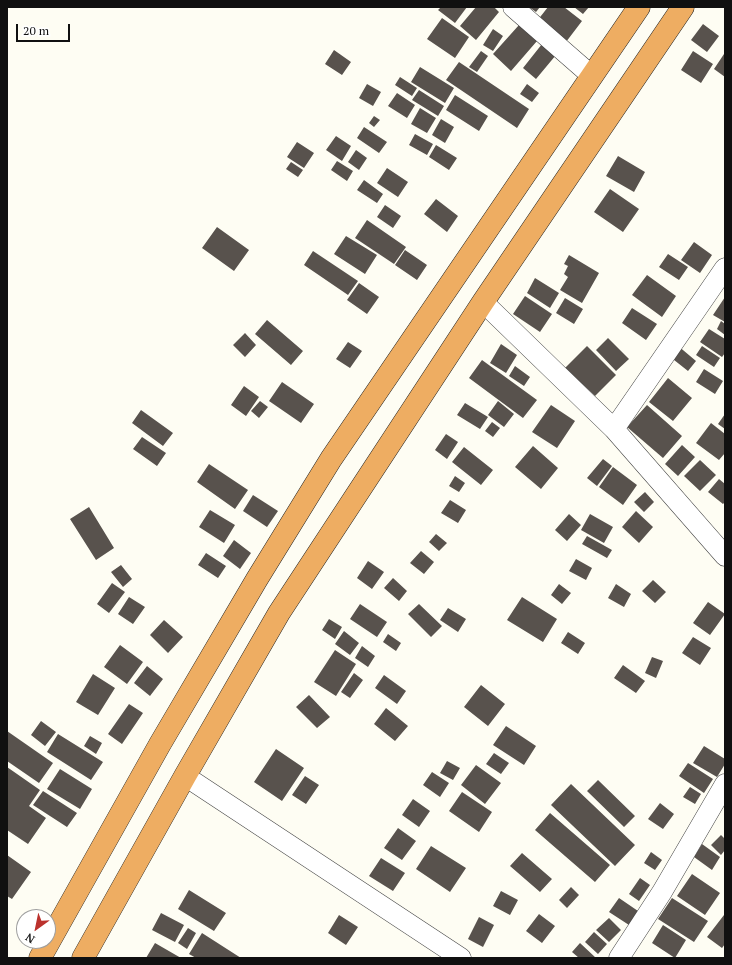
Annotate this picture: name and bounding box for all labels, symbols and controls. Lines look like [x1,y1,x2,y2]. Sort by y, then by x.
scale bar [18,16,72,42]
text: 20 m [23,23,49,38]
north arrow [16,909,56,949]
text: N [23,930,37,946]

